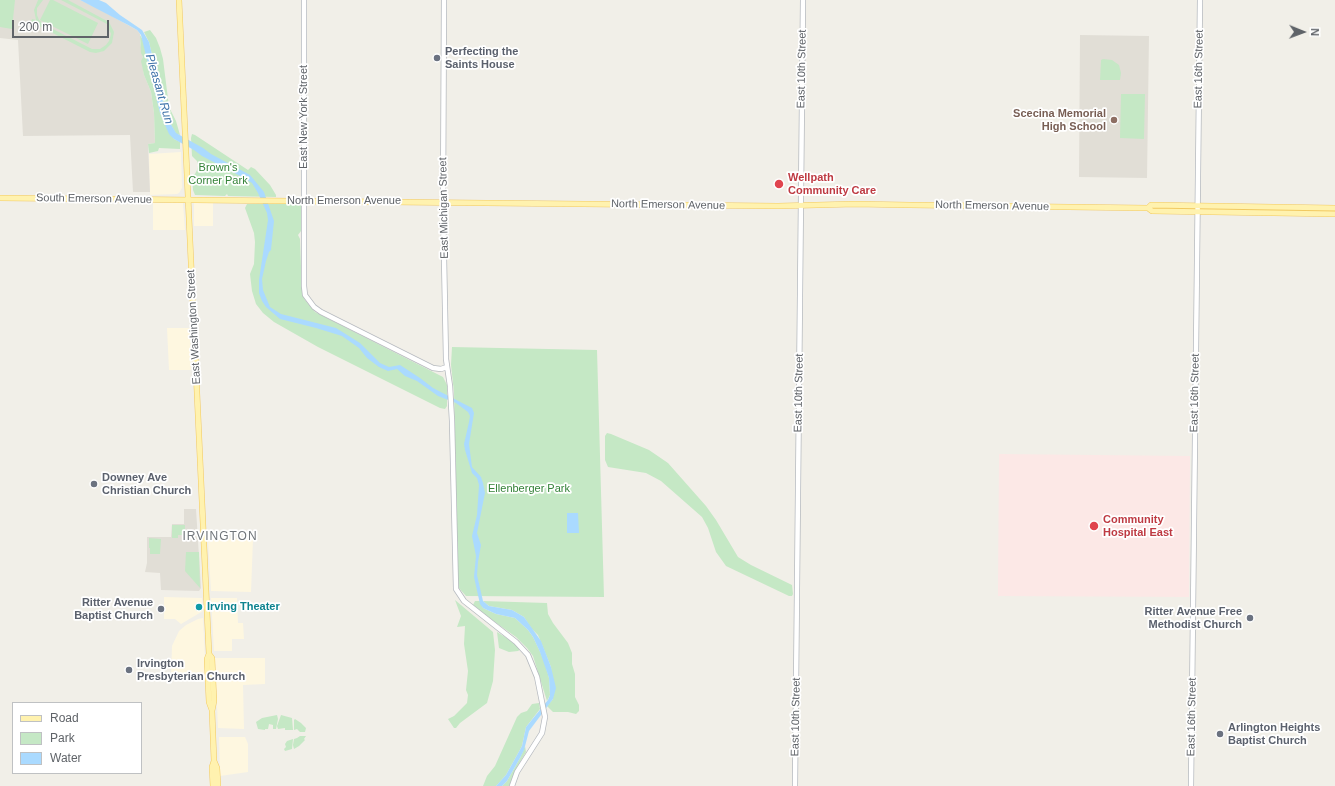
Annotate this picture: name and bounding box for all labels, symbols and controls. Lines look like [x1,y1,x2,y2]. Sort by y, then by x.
scale bar [14,12,111,38]
north arrow [1283,12,1323,52]
text: 200 m [19,20,52,34]
text: N [1309,28,1321,36]
street label: East 10th Street [795,29,809,109]
street label: East 16th Street [1192,29,1206,109]
place label: Perfecting the Saints House [445,45,518,71]
water label: Pleasant Run [142,52,176,126]
marker: Perfecting the Saints House [432,53,442,63]
street label: East New York Street [297,65,311,169]
place label: Scecina Memorial High School [1013,107,1106,133]
marker: Scecina Memorial High School [1109,115,1119,125]
street label: East Michigan Street [437,157,451,259]
park label: Brown's Corner Park [188,161,248,187]
place label: Wellpath Community Care [788,171,876,197]
marker: Wellpath Community Care [773,178,785,190]
street label: South Emerson Avenue [36,191,152,207]
street label: North Emerson Avenue [287,194,401,208]
street label: North Emerson Avenue [611,197,725,213]
street label: North Emerson Avenue [935,198,1049,214]
street label: East Washington Street [184,269,204,385]
street label: East 10th Street [792,353,806,433]
street label: East 16th Street [1188,353,1202,433]
place label: Downey Ave Christian Church [102,471,191,497]
marker: Downey Ave Christian Church [89,479,99,489]
park label: Ellenberger Park [488,482,570,496]
place label: Community Hospital East [1103,513,1173,539]
marker: Community Hospital East [1088,520,1100,532]
district label: IRVINGTON [182,530,258,544]
place label: Ritter Avenue Baptist Church [74,596,153,622]
place label: Irving Theater [207,600,280,614]
marker: Irving Theater [194,602,204,612]
marker: Ritter Avenue Baptist Church [156,604,166,614]
place label: Ritter Avenue Free Methodist Church [1145,605,1242,631]
marker: Ritter Avenue Free Methodist Church [1245,613,1255,623]
place label: Irvington Presbyterian Church [137,657,245,683]
marker: Irvington Presbyterian Church [124,665,134,675]
street label: East 10th Street [789,677,803,757]
street label: East 16th Street [1185,677,1199,757]
legend [12,702,142,774]
text: Road [50,711,79,725]
place label: Arlington Heights Baptist Church [1228,721,1320,747]
marker: Arlington Heights Baptist Church [1215,729,1225,739]
text: Park [50,731,75,745]
text: Water [50,751,82,765]

